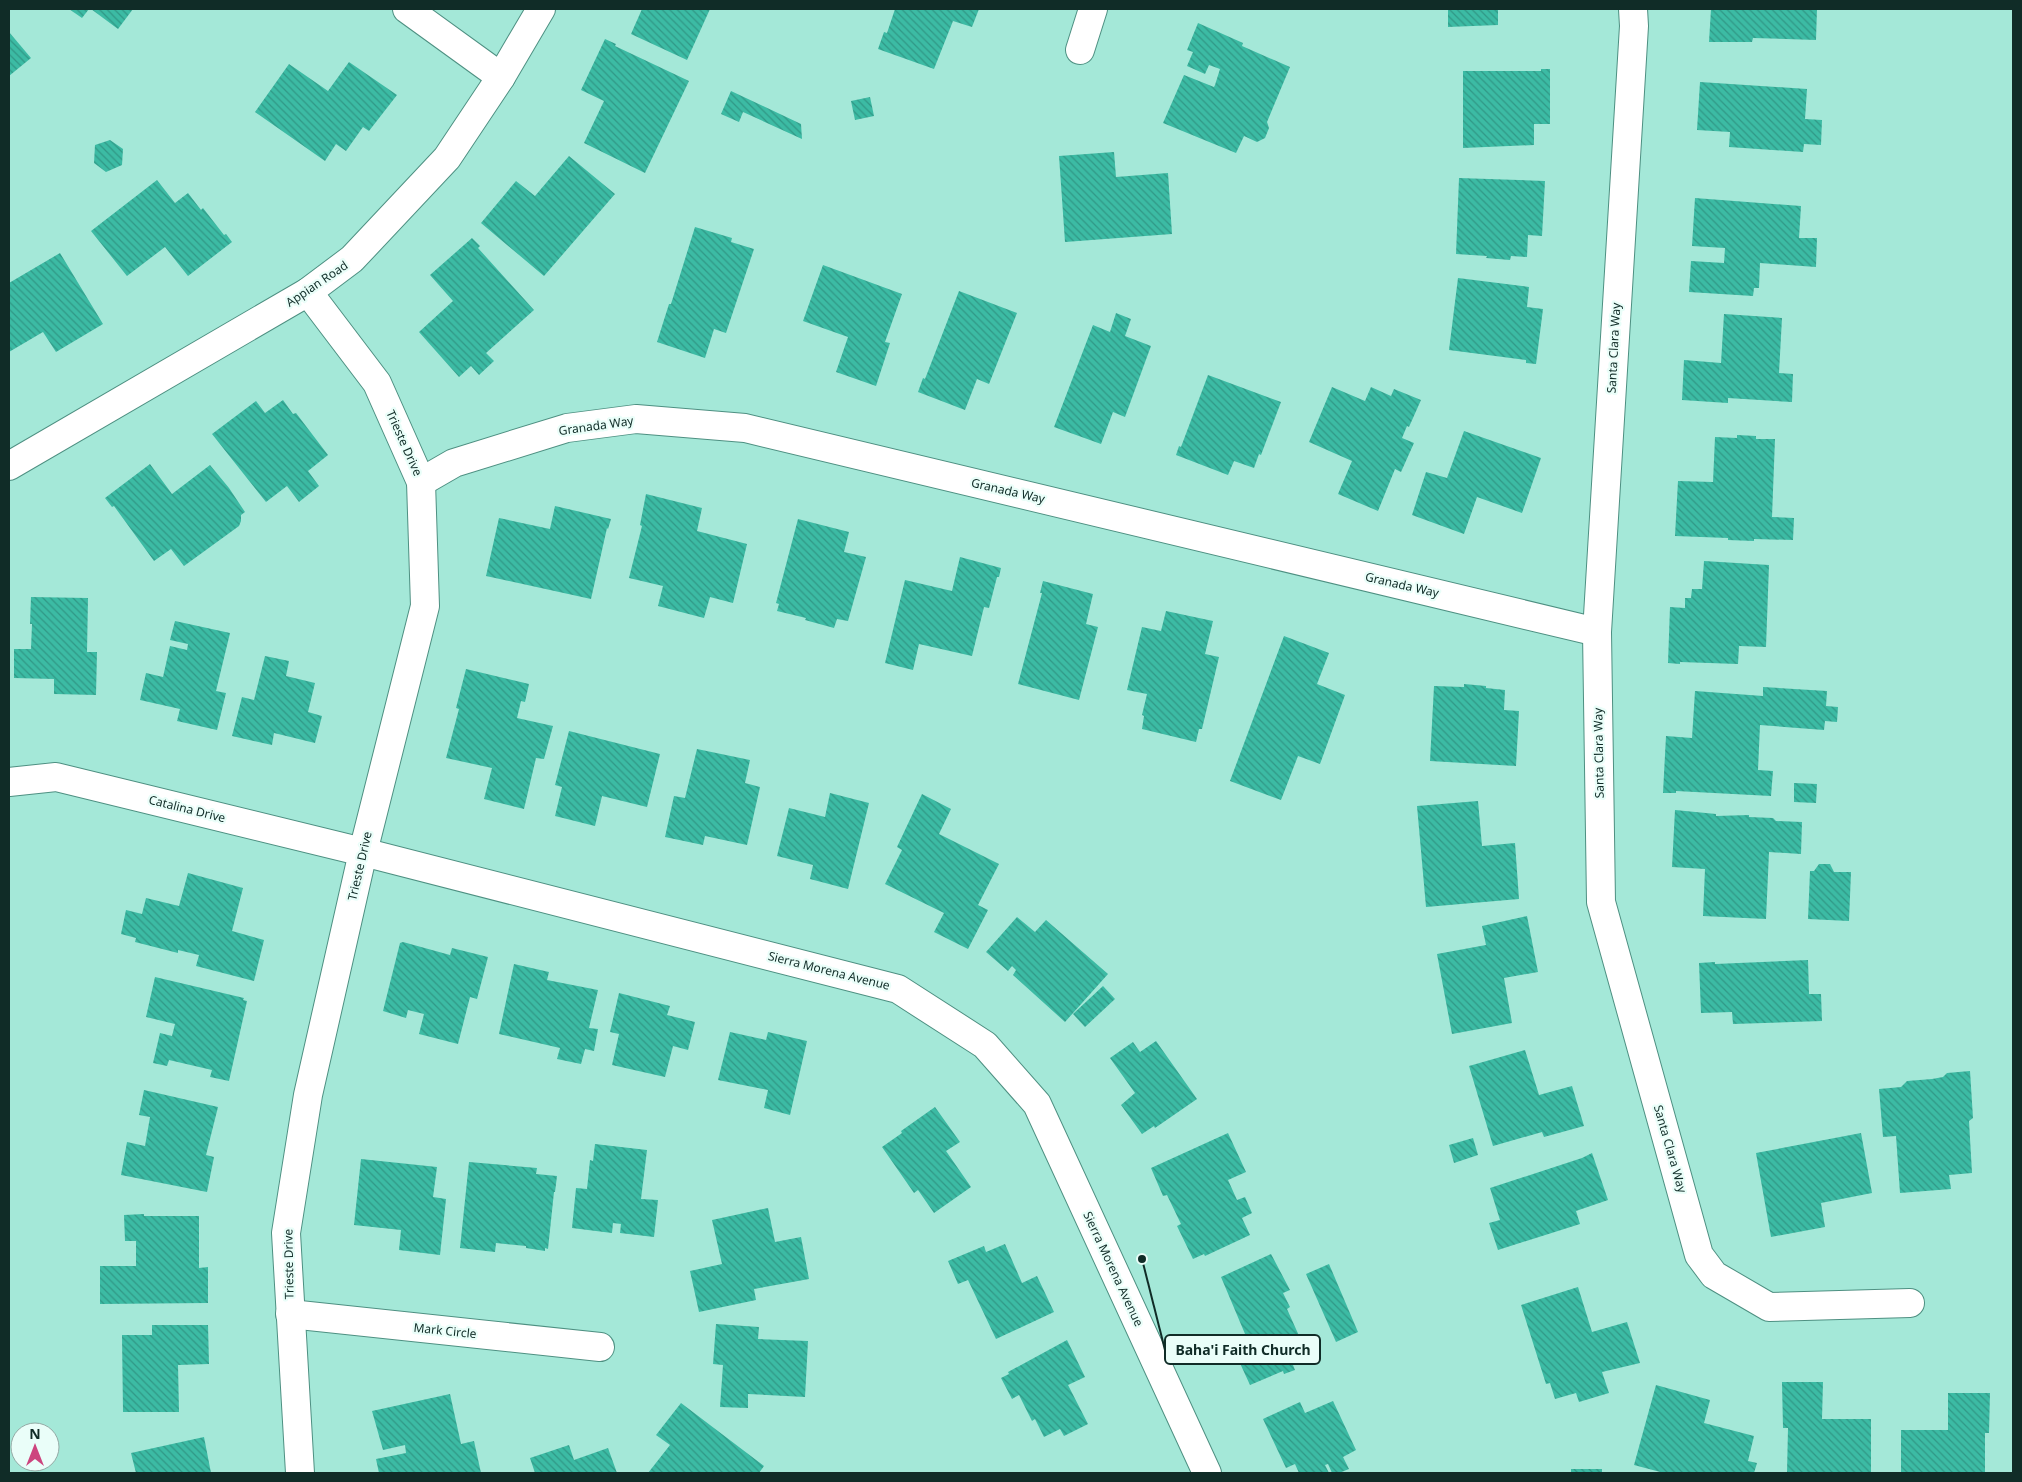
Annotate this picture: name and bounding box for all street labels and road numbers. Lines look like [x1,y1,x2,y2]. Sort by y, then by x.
street label: Appian Road [282,257,351,311]
street label: Santa Clara Way [1603,301,1624,394]
street label: Trieste Drive [382,407,427,479]
street label: Granada Way [557,412,635,439]
street label: Granada Way [969,474,1048,507]
street label: Granada Way [1363,568,1442,601]
street label: Santa Clara Way [1589,707,1608,798]
street label: Catalina Drive [147,791,227,826]
street label: Trieste Drive [343,829,376,902]
street label: Sierra Morena Avenue [766,947,892,994]
street label: Santa Clara Way [1650,1103,1691,1196]
street label: Sierra Morena Avenue [1079,1209,1148,1329]
street label: Trieste Drive [279,1228,298,1299]
street label: Mark Circle [413,1319,478,1342]

